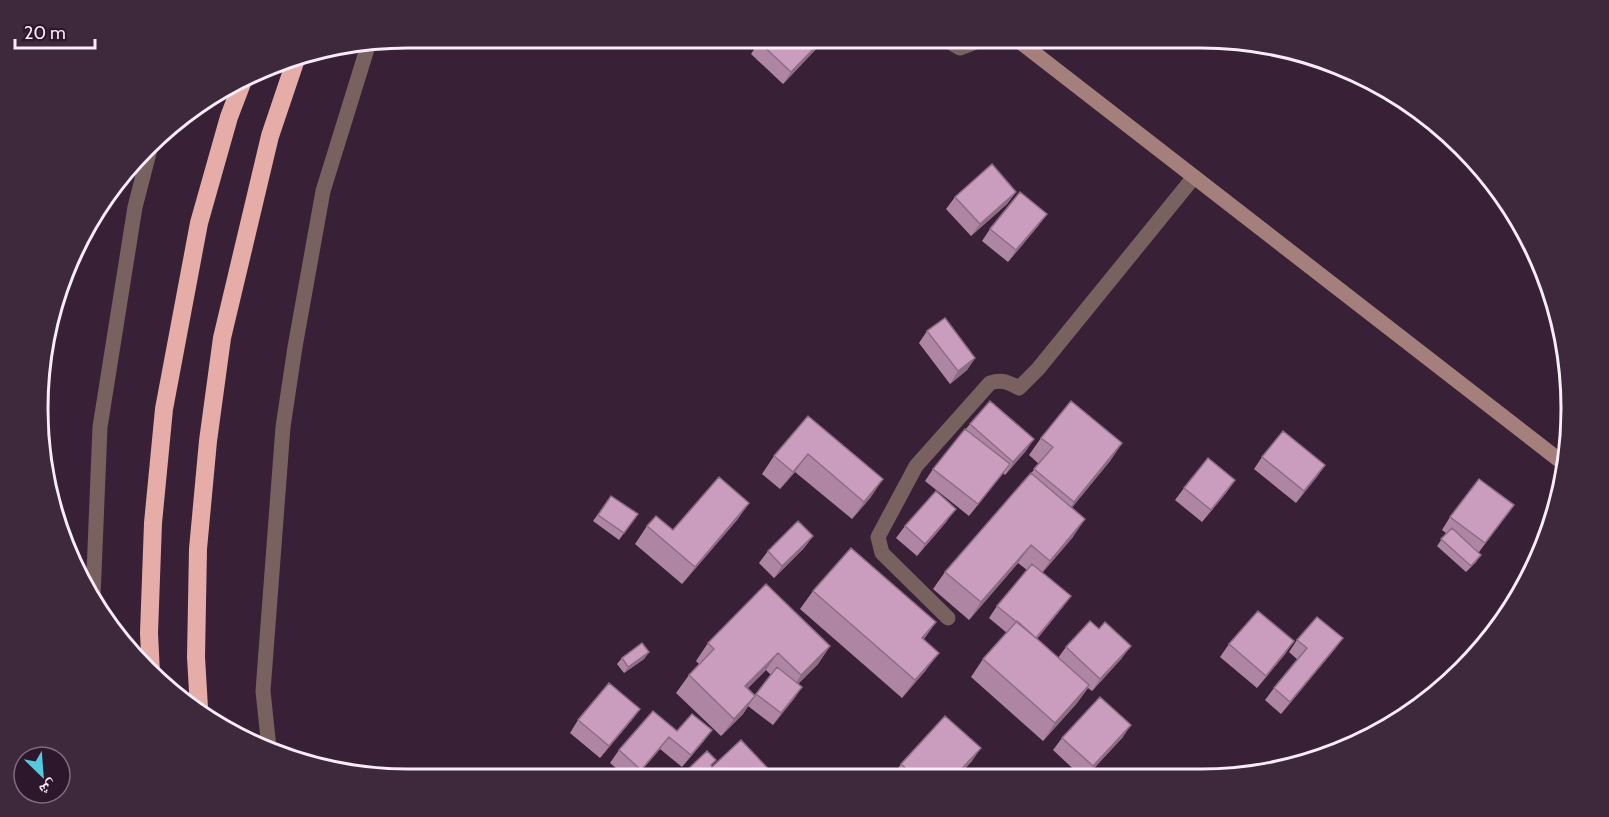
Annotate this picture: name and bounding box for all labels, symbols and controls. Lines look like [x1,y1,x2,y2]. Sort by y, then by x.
scale bar [15,12,94,50]
text: 20 m [24,22,66,44]
north arrow [12,745,72,805]
text: ش [36,776,60,800]

